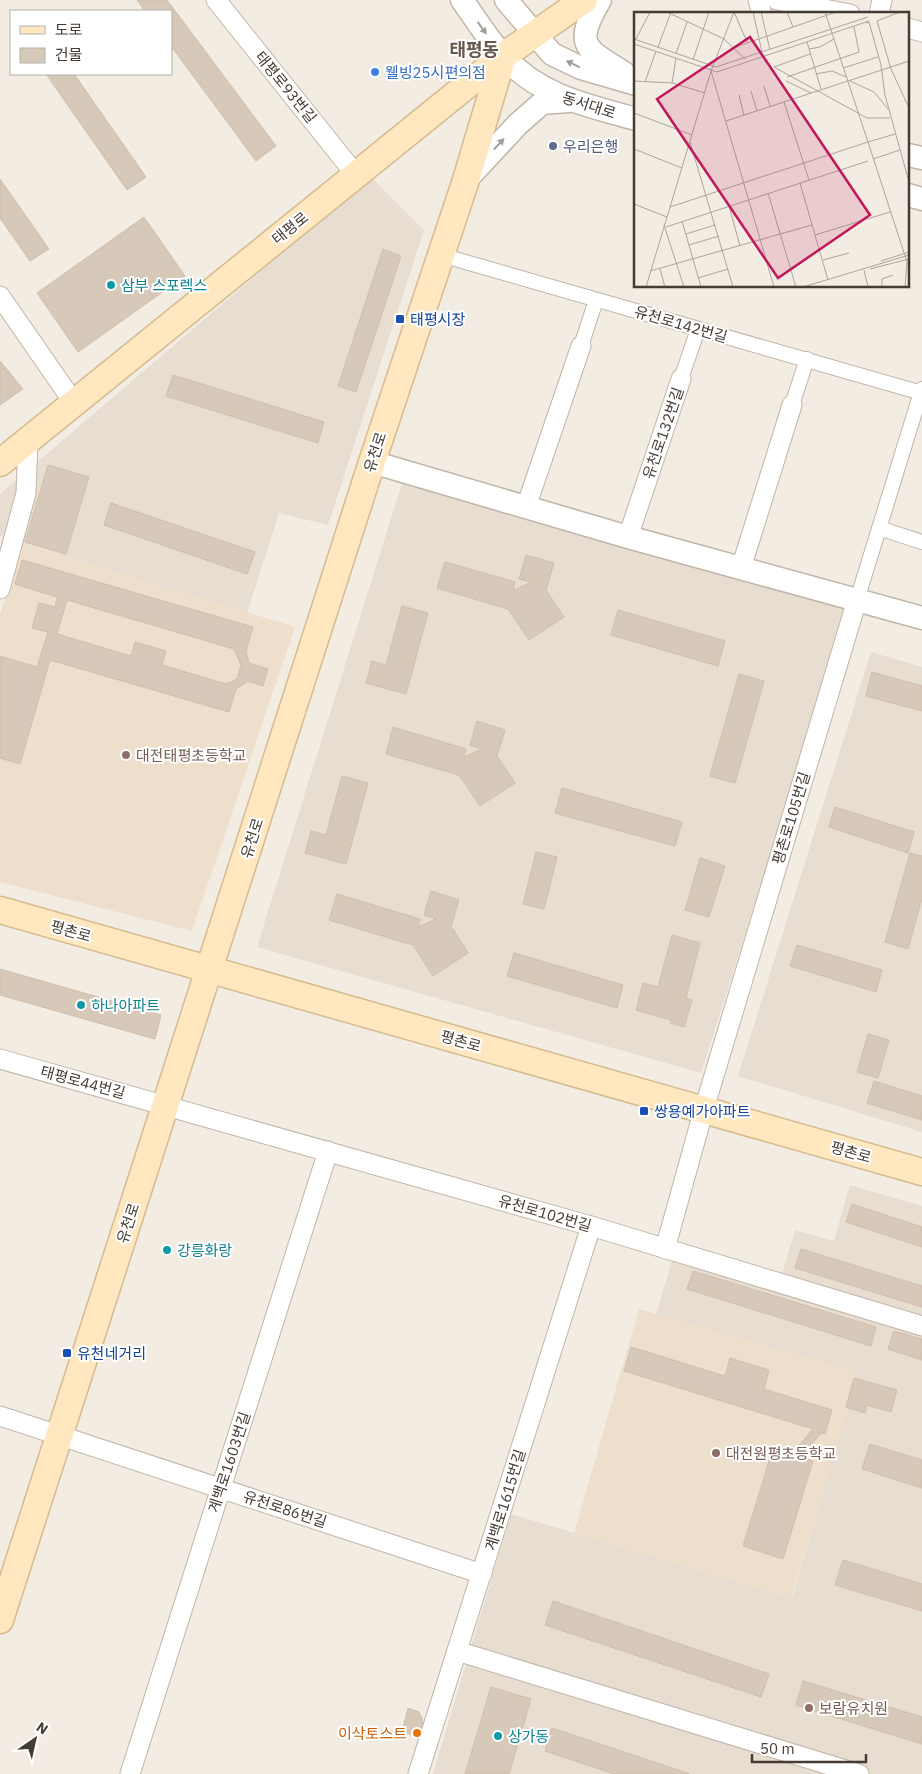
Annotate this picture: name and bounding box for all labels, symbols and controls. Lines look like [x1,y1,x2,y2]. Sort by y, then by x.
legend [10,10,172,75]
inset map [634,12,910,288]
text: 도로 [55,20,83,39]
one-way arrow [477,21,488,34]
district label: 태평동 [449,38,499,61]
text: 건물 [55,45,83,64]
street label: 태평로93번길 [251,47,321,127]
one-way arrow [566,60,580,68]
place label: 웰빙25시편의점 [385,63,486,82]
marker: 웰빙25시편의점 [369,66,381,78]
street label: 동서대로 [560,87,618,123]
place label: 우리은행 [563,137,618,156]
one-way arrow [493,139,505,151]
marker: 우리은행 [547,140,559,152]
street label: 태평로 [268,208,312,248]
place label: 삼부 스포렉스 [121,276,208,295]
marker: 삼부 스포렉스 [105,279,117,291]
street label: 유천로142번길 [632,302,730,346]
place label: 태평시장 [410,310,465,329]
marker: 태평시장 [394,313,406,325]
street label: 유천로132번길 [638,385,688,481]
street label: 유천로 [360,429,390,475]
place label: 대전태평초등학교 [136,746,246,765]
marker: 대전태평초등학교 [120,749,132,761]
street label: 평촌로105번길 [768,769,814,867]
street label: 유천로 [237,815,267,861]
street label: 평촌로 [48,916,94,946]
place label: 하나아파트 [91,996,160,1015]
marker: 하나아파트 [75,999,87,1011]
street label: 평촌로 [438,1026,484,1056]
street label: 태평로44번길 [39,1062,127,1102]
place label: 쌍용예가아파트 [654,1102,751,1121]
marker: 쌍용예가아파트 [638,1105,650,1117]
street label: 평촌로 [828,1137,874,1167]
street label: 유천로102번길 [496,1191,594,1235]
street label: 유천로 [113,1200,143,1246]
place label: 강릉화랑 [177,1241,232,1260]
marker: 강릉화랑 [161,1244,173,1256]
place label: 유천네거리 [77,1344,146,1363]
marker: 유천네거리 [61,1347,73,1359]
street label: 계백로1603번길 [204,1409,254,1515]
place label: 대전원평초등학교 [726,1444,836,1463]
street label: 계백로1615번길 [481,1447,529,1553]
marker: 대전원평초등학교 [710,1447,722,1459]
street label: 유천로86번길 [241,1487,329,1531]
place label: 보람유치원 [819,1699,888,1718]
marker: 보람유치원 [803,1702,815,1714]
north arrow [10,1714,60,1764]
text: N [33,1718,52,1739]
place label: 이삭토스트 [338,1724,407,1743]
marker: 이삭토스트 [411,1727,423,1739]
place label: 상가동 [508,1727,549,1746]
marker: 상가동 [492,1730,504,1742]
scale bar [752,1732,866,1764]
text: 50 m [760,1739,795,1758]

